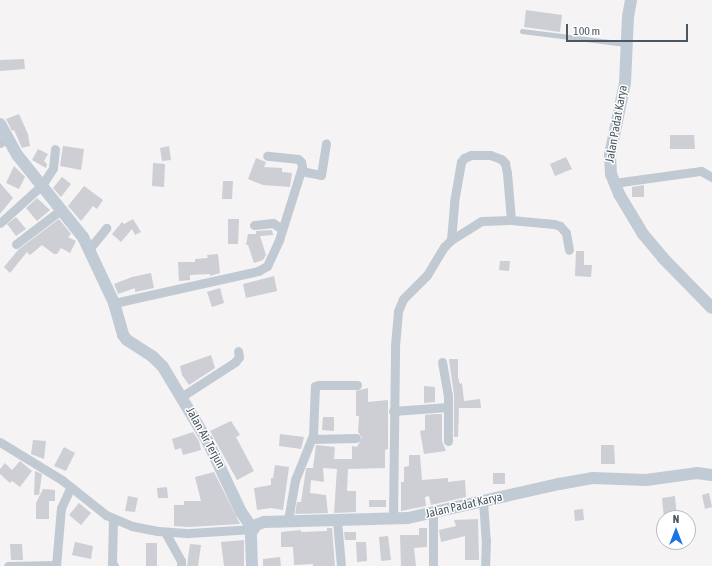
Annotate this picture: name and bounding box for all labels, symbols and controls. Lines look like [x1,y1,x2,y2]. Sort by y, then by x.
scale bar [568,16,690,42]
text: 100 m [573,24,600,38]
street label: Jalan Padat Karya [603,84,631,164]
street label: Jalan Air Terjun [182,405,228,471]
street label: Jalan Padat Karya [424,490,504,522]
north arrow [656,510,696,550]
text: N [673,513,679,525]

